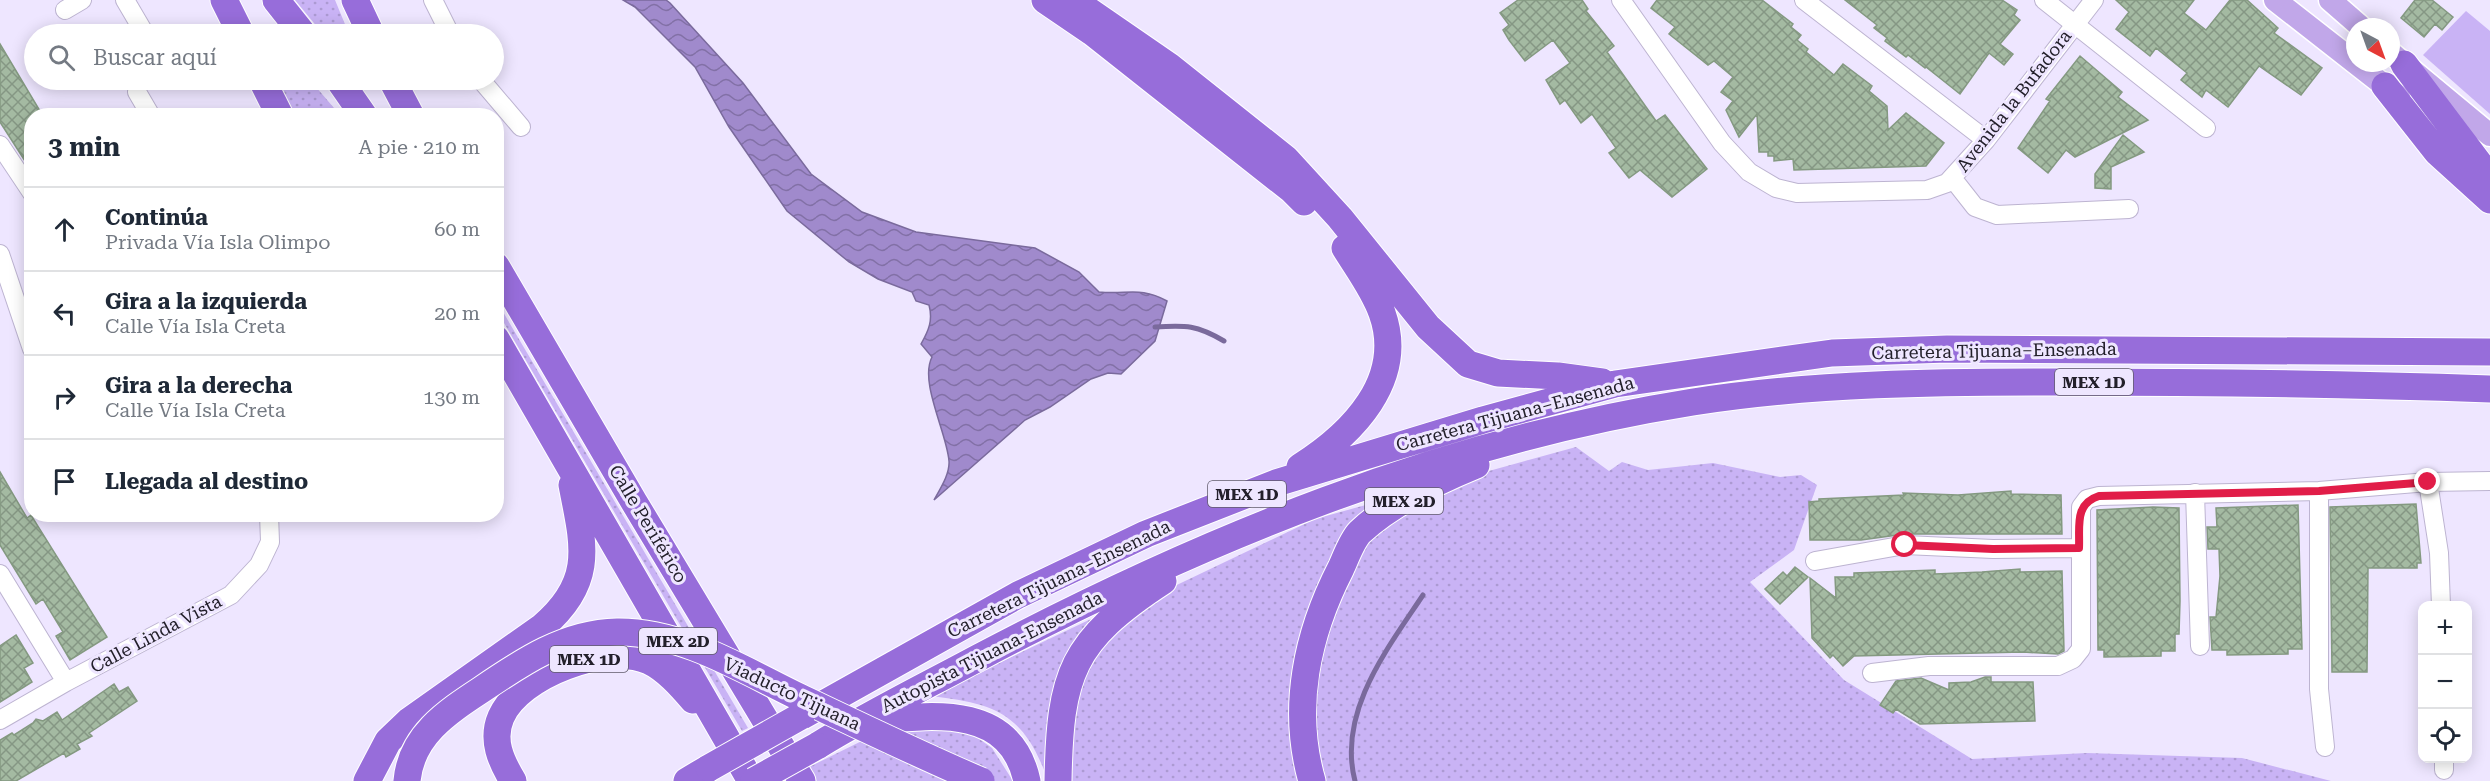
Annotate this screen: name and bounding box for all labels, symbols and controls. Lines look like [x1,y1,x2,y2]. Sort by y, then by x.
north arrow [2346,18,2400,72]
search box [24,24,504,90]
street label: Avenida la Bufadora [1952,25,2076,176]
icon: search [45,41,78,74]
text: Buscar aquí [93,45,217,70]
text: 3 min [48,132,120,162]
text: A pie · 210 m [358,135,480,159]
text: Continúa [105,205,208,230]
icon: ahead [48,213,81,246]
text: 60 m [434,217,480,241]
text: Privada Vía Isla Olimpo [105,230,330,254]
text: Gira a la izquierda [105,289,307,314]
icon: left [48,297,81,330]
text: 20 m [434,301,480,325]
text: Calle Vía Isla Creta [105,314,286,338]
street label: Carretera Tijuana–Ensenada [1871,338,2117,363]
road number: MEX 1D [2055,369,2133,395]
street label: Carretera Tijuana–Ensenada [1394,372,1636,455]
text: Gira a la derecha [105,373,292,398]
icon: right [48,381,81,414]
text: 130 m [423,385,480,409]
text: Calle Vía Isla Creta [105,398,286,422]
street label: Calle Periférico [605,461,692,586]
icon: arrive [48,465,81,498]
route end [2414,468,2440,494]
text: Llegada al destino [105,469,308,494]
road number: MEX 1D [1208,481,1286,507]
road number: MEX 2D [1365,488,1443,514]
street label: Carretera Tijuana–Ensenada [944,515,1174,642]
route start [1891,531,1917,557]
street label: Autopista Tijuana-Ensenada [878,586,1106,717]
street label: Calle Linda Vista [86,590,225,677]
map controls [2418,601,2472,763]
button: + [2418,601,2472,655]
road number: MEX 2D [639,628,717,654]
road number: MEX 1D [550,646,628,672]
street label: Viaducto Tijuana [721,653,864,735]
button: − [2418,655,2472,709]
button: locate [2418,709,2472,763]

